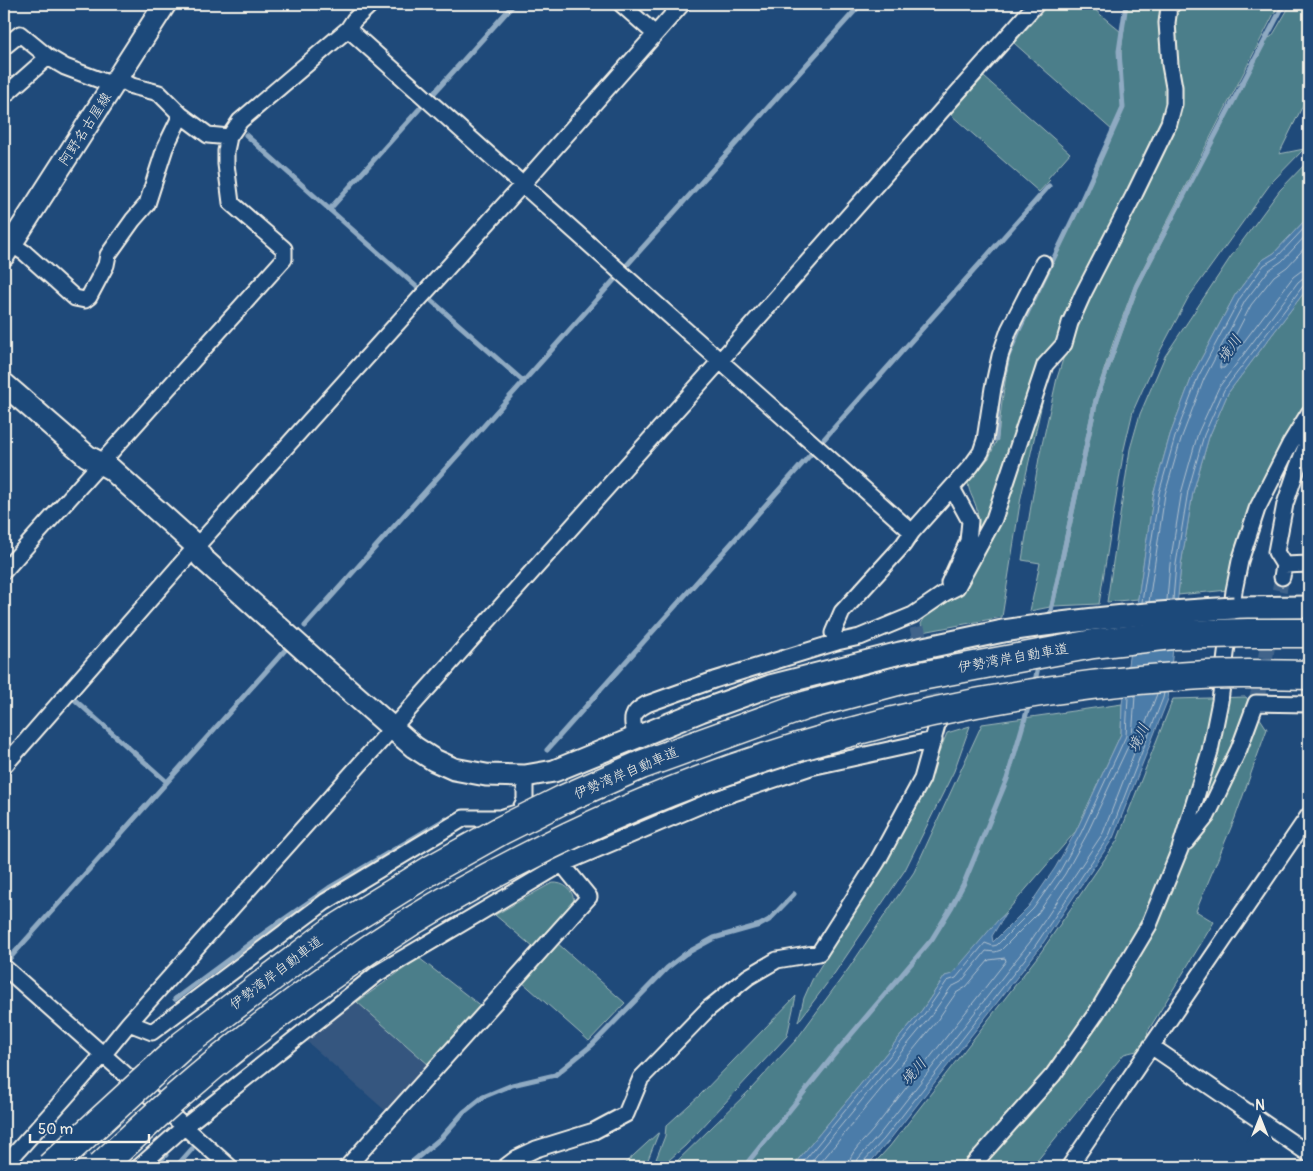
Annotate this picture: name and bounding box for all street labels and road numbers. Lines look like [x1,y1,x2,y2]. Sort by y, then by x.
street label: 阿野名古屋線 [55,89,115,169]
street label: 伊勢湾岸自動車道 [956,640,1070,676]
street label: 伊勢湾岸自動車道 [571,743,681,803]
street label: 伊勢湾岸自動車道 [226,933,326,1013]

